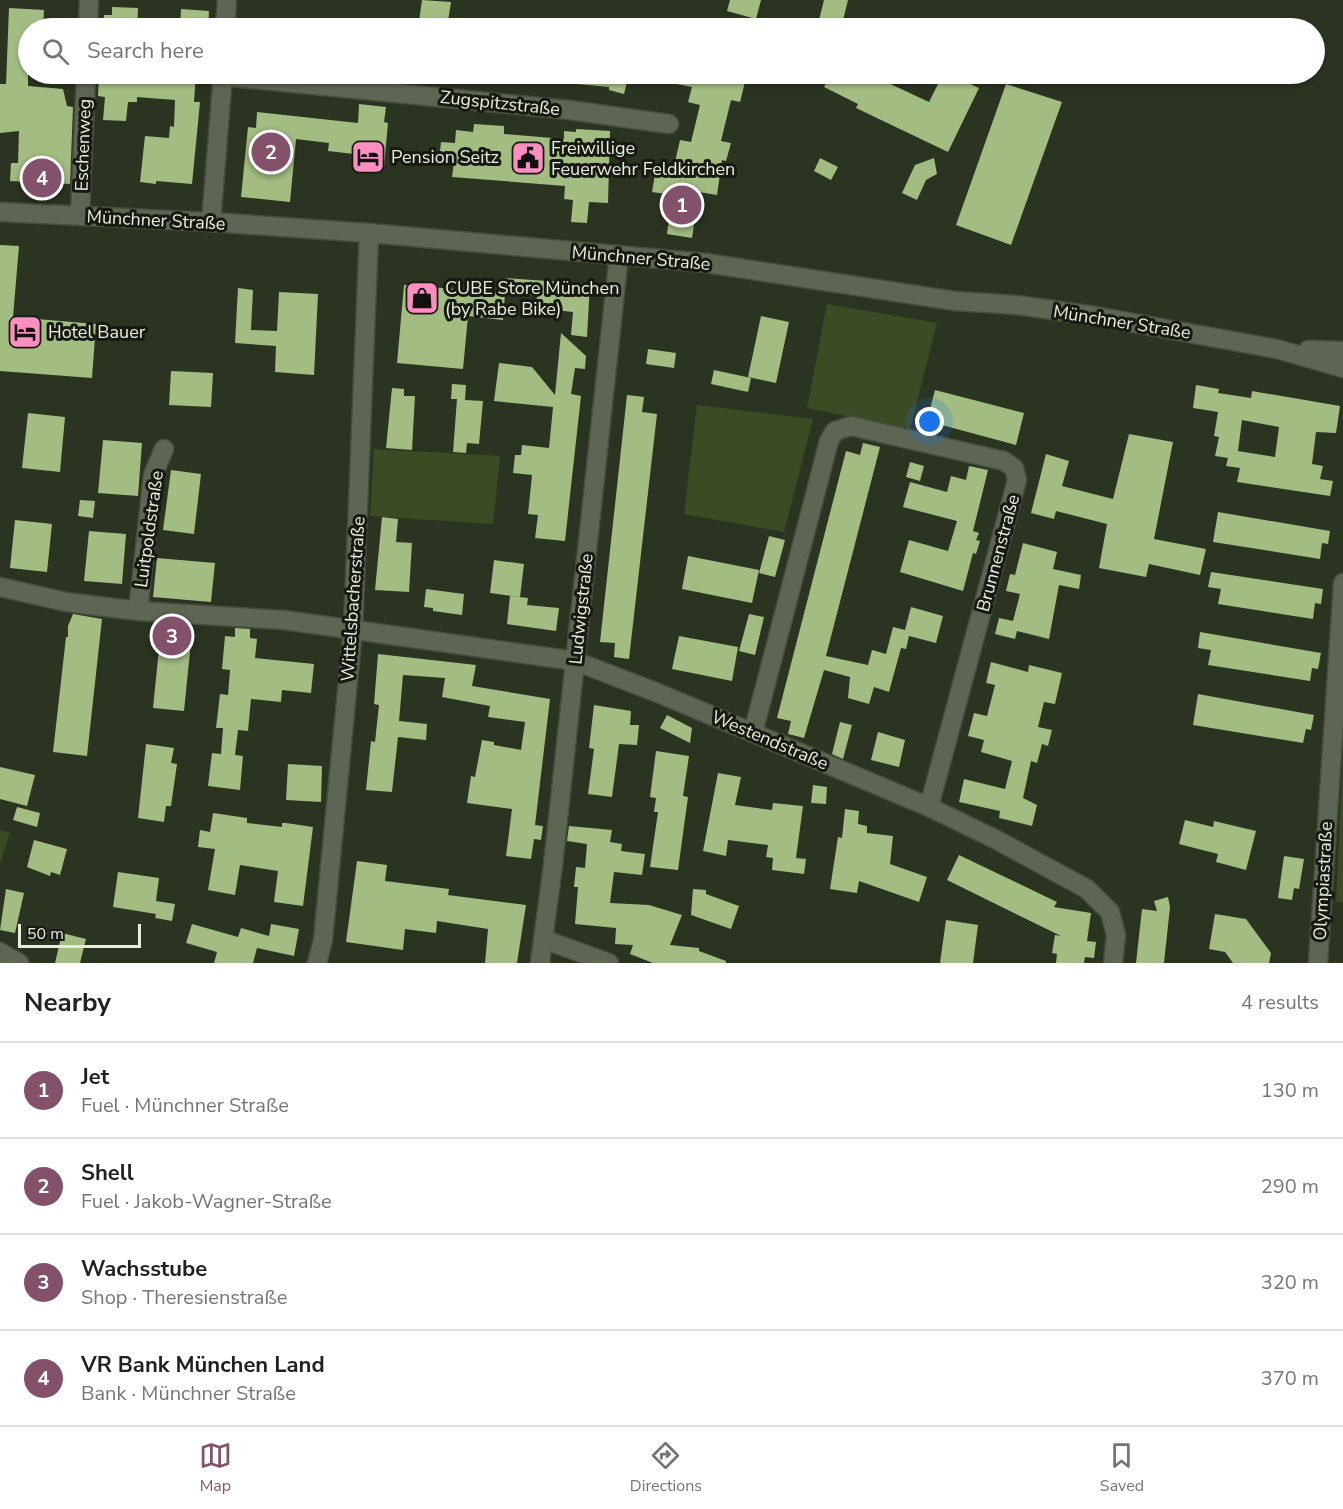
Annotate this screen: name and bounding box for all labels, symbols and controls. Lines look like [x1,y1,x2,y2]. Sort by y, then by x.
search box [18,18,1325,84]
icon: search [39,35,72,68]
text: Search here [87,36,204,66]
street label: Zugspitzstraße [439,85,561,121]
street label: Eschenweg [69,98,97,192]
pin: 2 [252,130,290,174]
place label: Freiwillige Feuerwehr Feldkirchen [551,136,735,181]
hotel icon: Pension Seitz [350,139,386,175]
public building icon: Freiwillige Feuerwehr Feldkirchen [510,140,546,176]
place label: Pension Seitz [391,145,499,169]
pin: 4 [22,156,62,201]
pin: 1 [662,182,702,228]
street label: Münchner Straße [86,204,226,236]
street label: Münchner Straße [571,240,711,276]
place label: CUBE Store München (by Rabe Bike) [445,276,619,321]
shop icon: CUBE Store München (by Rabe Bike) [404,280,440,316]
street label: Münchner Straße [1051,299,1193,345]
hotel icon: Hotel Bauer [7,314,43,350]
place label: Hotel Bauer [48,320,146,344]
your location [915,407,944,436]
street label: Luitpoldstraße [129,469,169,589]
street label: Brunnenstraße [971,492,1025,614]
street label: Wittelsbacherstraße [335,516,371,682]
street label: Ludwigstraße [563,552,599,666]
pin: 3 [152,614,192,658]
street label: Westendstraße [708,705,832,775]
street label: Olympiastraße [1308,821,1338,941]
scale bar [18,921,141,948]
text: 50 m [27,923,64,945]
text: Nearby [24,985,111,1020]
text: 4 results [1241,989,1319,1016]
text: Jet [81,1062,109,1092]
text: 1 [38,1077,50,1104]
text: 130 m [1261,1077,1319,1104]
text: Fuel · Münchner Straße [81,1092,289,1119]
text: Shell [81,1158,134,1188]
text: 2 [38,1173,50,1200]
text: 290 m [1261,1173,1319,1200]
text: Fuel · Jakob-Wagner-Straße [81,1188,332,1215]
text: Wachsstube [81,1254,207,1284]
text: 3 [38,1269,50,1296]
text: 320 m [1261,1269,1319,1296]
text: Shop · Theresienstraße [81,1284,287,1311]
text: VR Bank München Land [81,1350,325,1380]
text: 4 [38,1365,50,1392]
text: 370 m [1261,1365,1319,1392]
text: Bank · Münchner Straße [81,1380,296,1407]
tab: Map [199,1439,232,1497]
tab: Directions [630,1439,702,1497]
tab: Saved [1100,1439,1144,1497]

